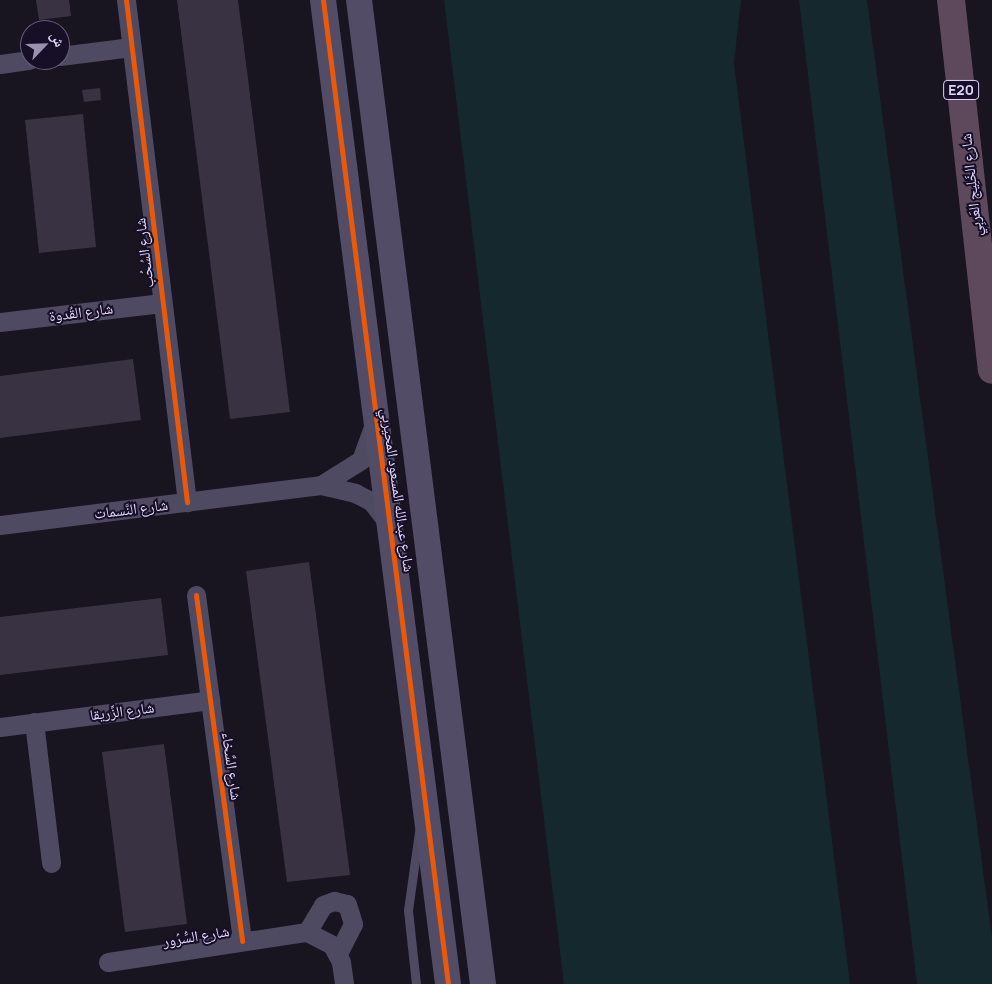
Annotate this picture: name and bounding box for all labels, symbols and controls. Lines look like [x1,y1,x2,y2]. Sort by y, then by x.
north arrow [20,20,70,70]
text: ش [47,28,70,50]
road number: E20 [942,78,980,102]
street label: شارع الخَلِيج العَربِي [957,132,985,238]
street label: شارع السُحُب [131,217,157,289]
street label: شارع القُدوة [48,299,114,325]
street label: شارع عبدالله المسعود المحيربي [378,407,418,573]
street label: شارع النَّسمات [93,496,169,522]
street label: شارع الزِّريقا [89,698,155,724]
street label: شارع السَّخاء [218,731,246,801]
street label: شارع السُّرُور [161,922,231,950]

